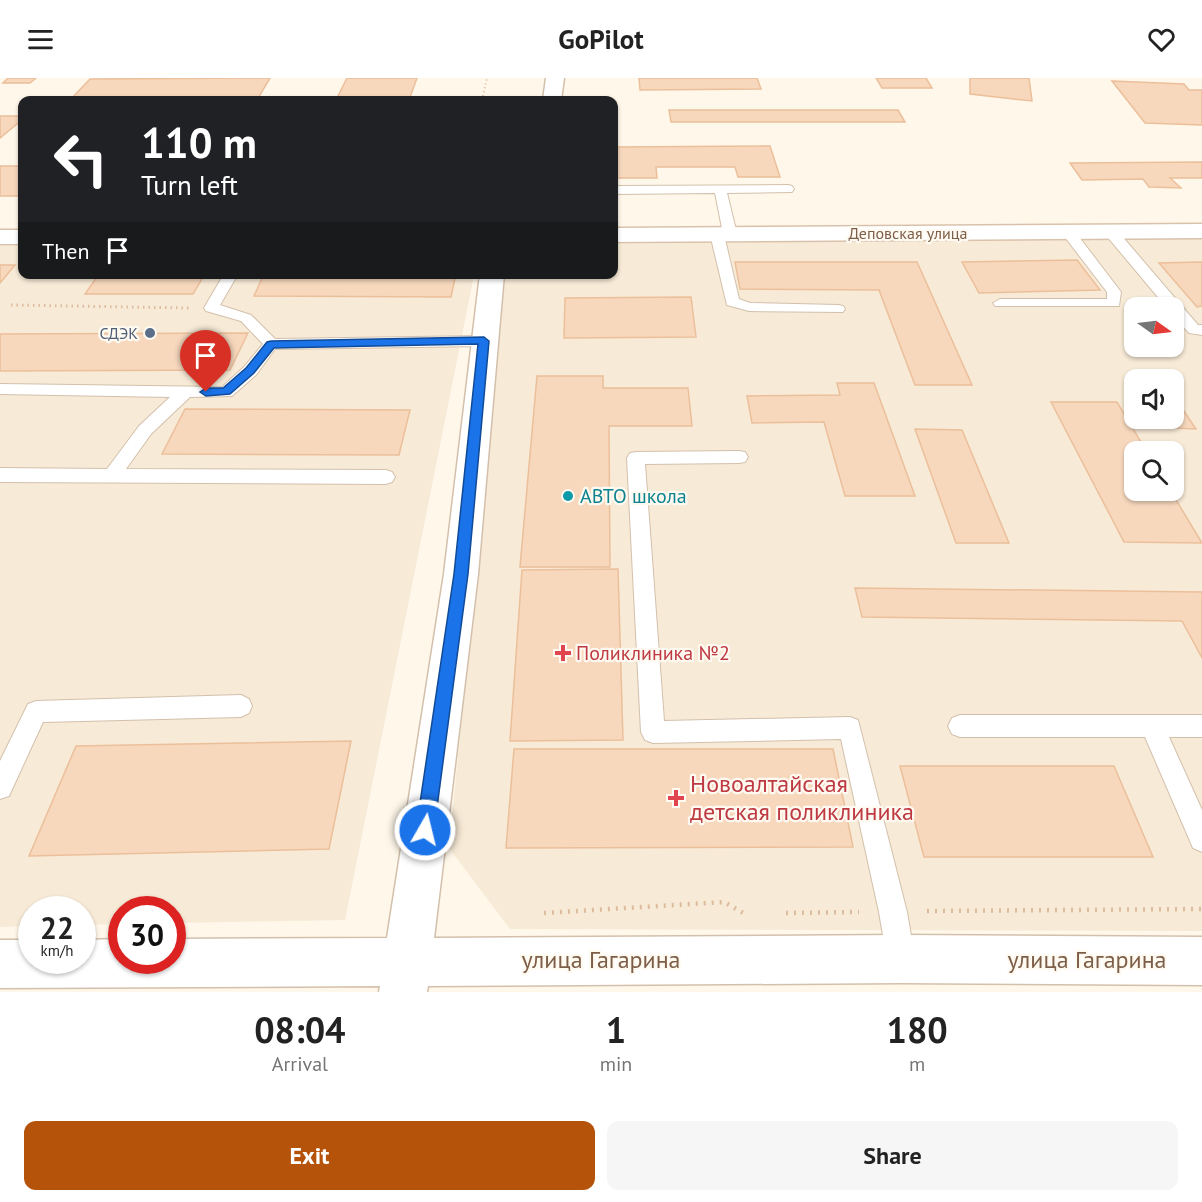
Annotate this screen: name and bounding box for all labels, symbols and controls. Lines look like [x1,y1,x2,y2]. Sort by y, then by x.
text: GoPilot [558,22,644,56]
icon: menu [24,23,57,56]
icon: heart [1145,23,1178,56]
text: 110 m [141,115,257,170]
icon: left [42,120,120,198]
text: Turn left [141,168,238,202]
street label: Деповская улица [849,223,967,243]
icon: arrive [101,234,134,267]
text: Then [42,237,89,265]
north arrow [1124,297,1184,357]
map controls [1124,297,1184,501]
place label: СДЭК [100,323,138,343]
marker: СДЭК [143,326,157,340]
pin [180,330,231,392]
icon: arrive [189,339,222,372]
button: sound [1124,369,1184,429]
button: search [1124,441,1184,501]
place label: АВТО школа [580,483,687,509]
marker: АВТО школа [561,489,575,503]
place label: Поликлиника №2 [576,640,730,666]
marker: Поликлиника №2 [554,644,572,662]
place label: Новоалтайская детская поликлиника [690,768,914,827]
marker: Новоалтайская детская поликлиника [667,789,685,807]
position arrow [393,798,457,862]
speed limit sign: 30 [108,896,186,974]
text: 22 [40,908,74,947]
text: km/h [41,941,73,960]
street label: улица Гагарина [521,944,681,975]
street label: улица Гагарина [1007,944,1167,975]
text: 08:04 [254,1006,346,1053]
text: 1 [606,1006,626,1053]
text: 180 [887,1006,948,1053]
text: Arrival [272,1051,328,1077]
text: min [600,1051,632,1077]
text: m [909,1051,925,1077]
button: Exit [24,1121,595,1190]
button: Share [607,1121,1178,1190]

